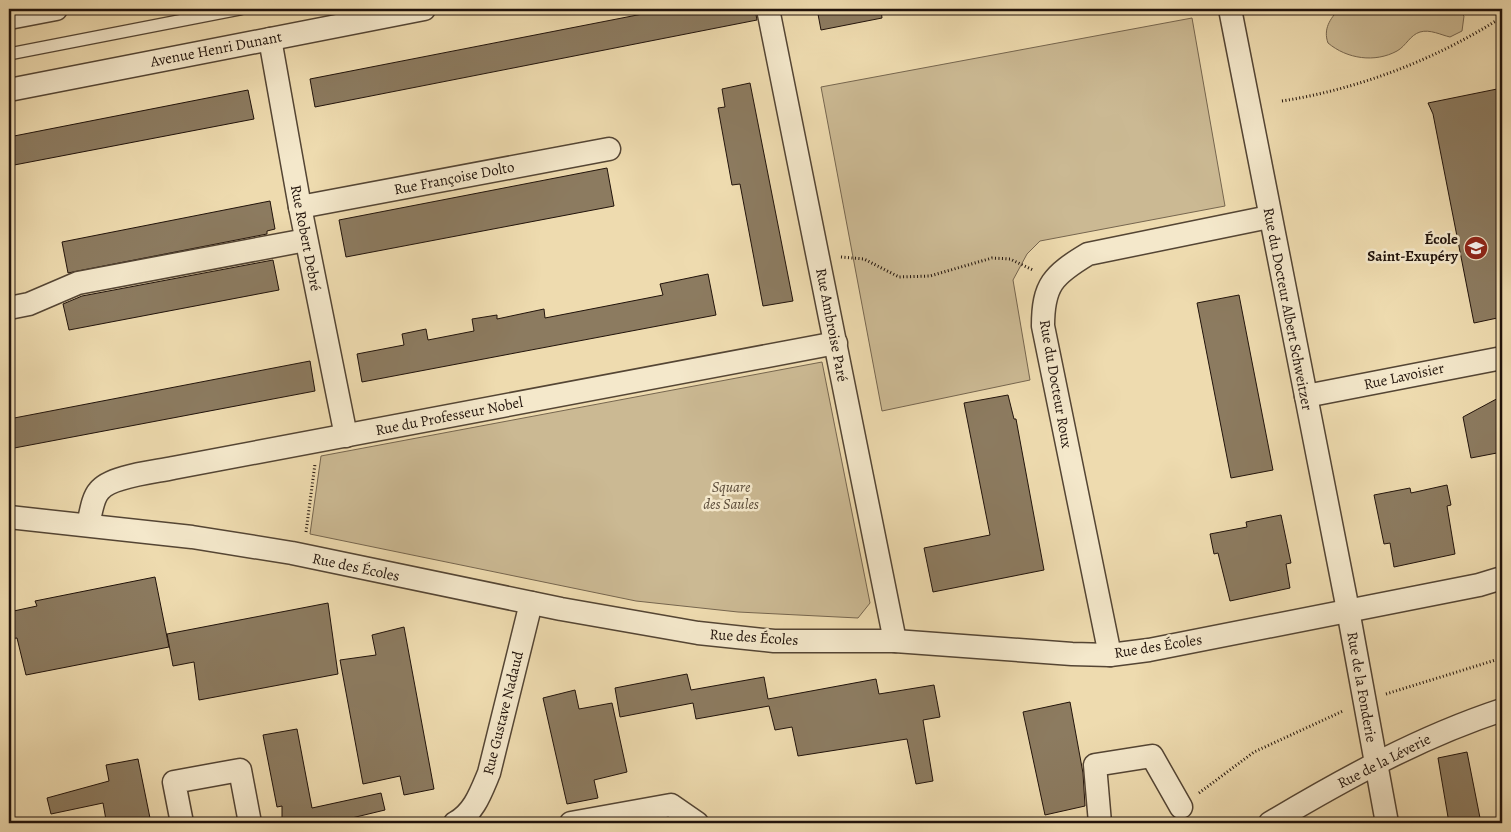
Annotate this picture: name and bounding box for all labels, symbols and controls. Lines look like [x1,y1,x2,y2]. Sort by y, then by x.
street label: Avenue Henri Dunant [148,26,284,72]
street label: Rue Françoise Dolto [392,157,516,199]
street label: Rue Robert Debré [286,183,326,293]
street label: Rue du Docteur Albert Schweitzer [1259,206,1318,412]
place label: École Saint-Exupéry [1367,229,1459,266]
school or university icon: École Saint-Exupéry [1463,235,1489,261]
street label: Rue Ambroise Paré [811,266,853,384]
street label: Rue du Docteur Roux [1035,318,1077,450]
street label: Rue Lavoisier [1362,358,1446,394]
street label: Rue du Professeur Nobel [374,392,525,440]
park label: Square des Saules [703,477,759,514]
street label: Rue des Écoles [310,548,402,586]
street label: Rue des Écoles [709,624,799,650]
street label: Rue des Écoles [1113,629,1203,663]
street label: Rue de la Fonderie [1342,630,1382,744]
street label: Rue Gustave Nadaud [478,648,528,777]
street label: Rue de la Léverie [1334,729,1434,793]

